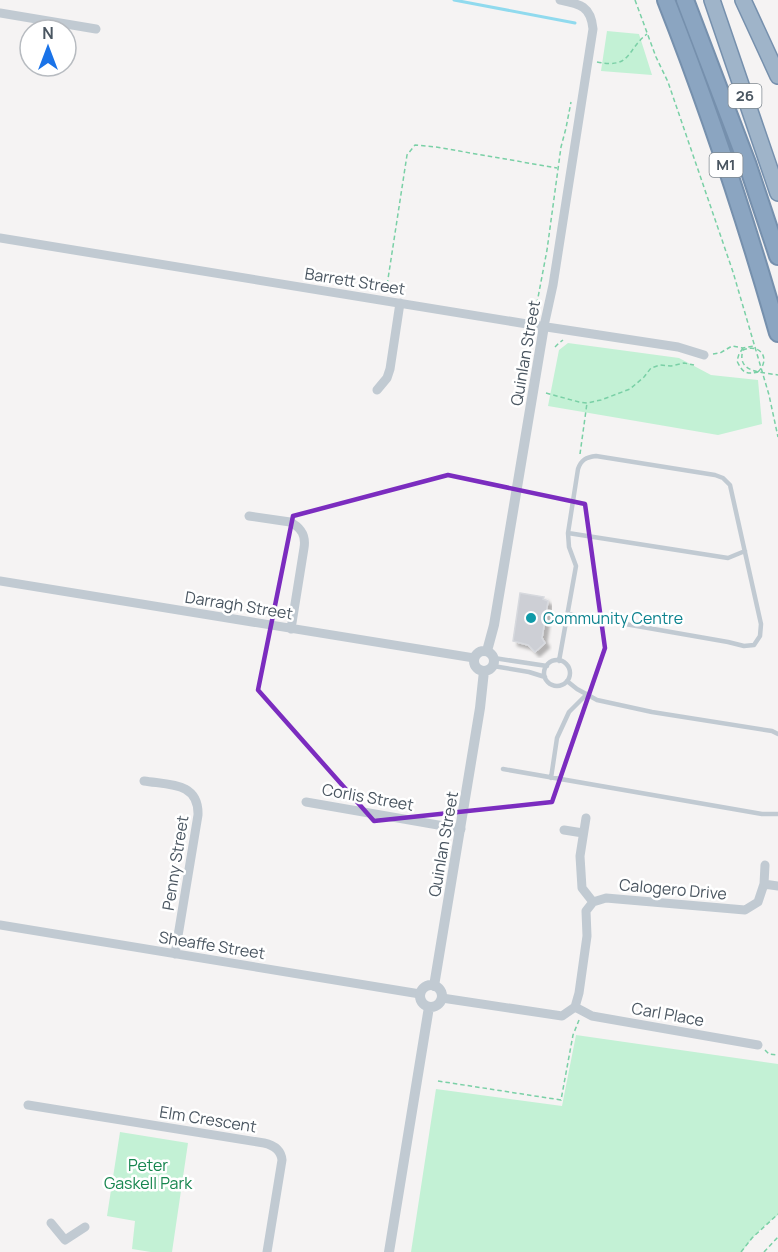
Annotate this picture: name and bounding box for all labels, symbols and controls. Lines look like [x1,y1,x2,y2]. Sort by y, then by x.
north arrow [18,18,78,78]
text: N [42,22,54,44]
road number: 26 [728,84,762,108]
road number: M1 [710,153,742,177]
street label: Barrett Street [303,262,407,300]
street label: Quinlan Street [505,299,545,407]
street label: Darragh Street [183,586,295,624]
place label: Community Centre [543,607,683,629]
marker: Community Centre [524,611,538,625]
street label: Corlis Street [320,778,416,816]
street label: Quinlan Street [423,790,463,898]
street label: Penny Street [157,814,193,912]
street label: Calogero Drive [618,873,728,905]
street label: Sheaffe Street [157,926,267,964]
street label: Carl Place [630,997,706,1031]
street label: Elm Crescent [158,1100,258,1138]
park label: Peter Gaskell Park [104,1154,193,1194]

